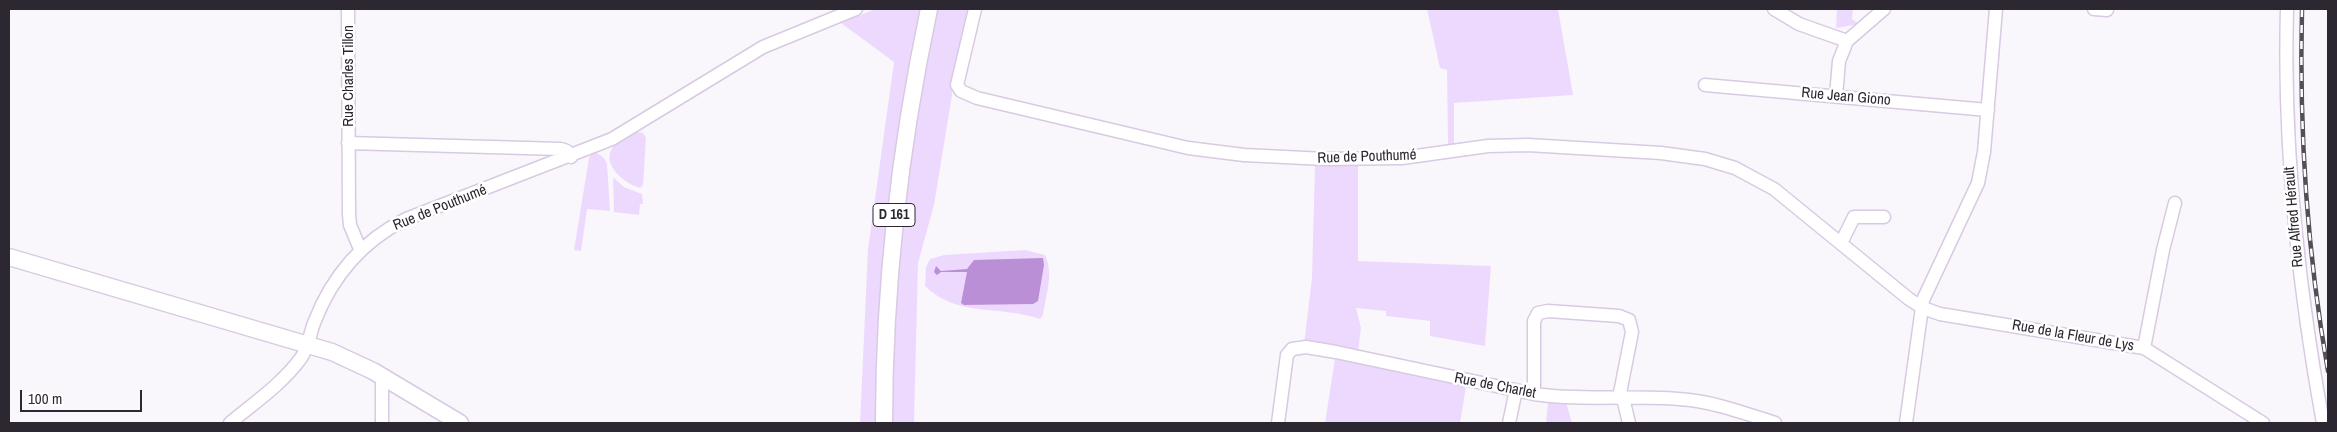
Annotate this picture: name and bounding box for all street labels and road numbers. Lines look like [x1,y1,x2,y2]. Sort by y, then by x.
street label: Rue Charles Tillon [340,25,358,127]
street label: Rue Jean Giono [1801,84,1891,110]
street label: Rue de Pouthumé [1317,146,1417,168]
street label: Rue Alfred Hérault [2281,166,2307,268]
street label: Rue de Pouthumé [391,181,489,235]
road number: D 161 [873,204,915,226]
street label: Rue de la Fleur de Lys [2011,316,2135,356]
street label: Rue de Charlet [1453,369,1537,403]

